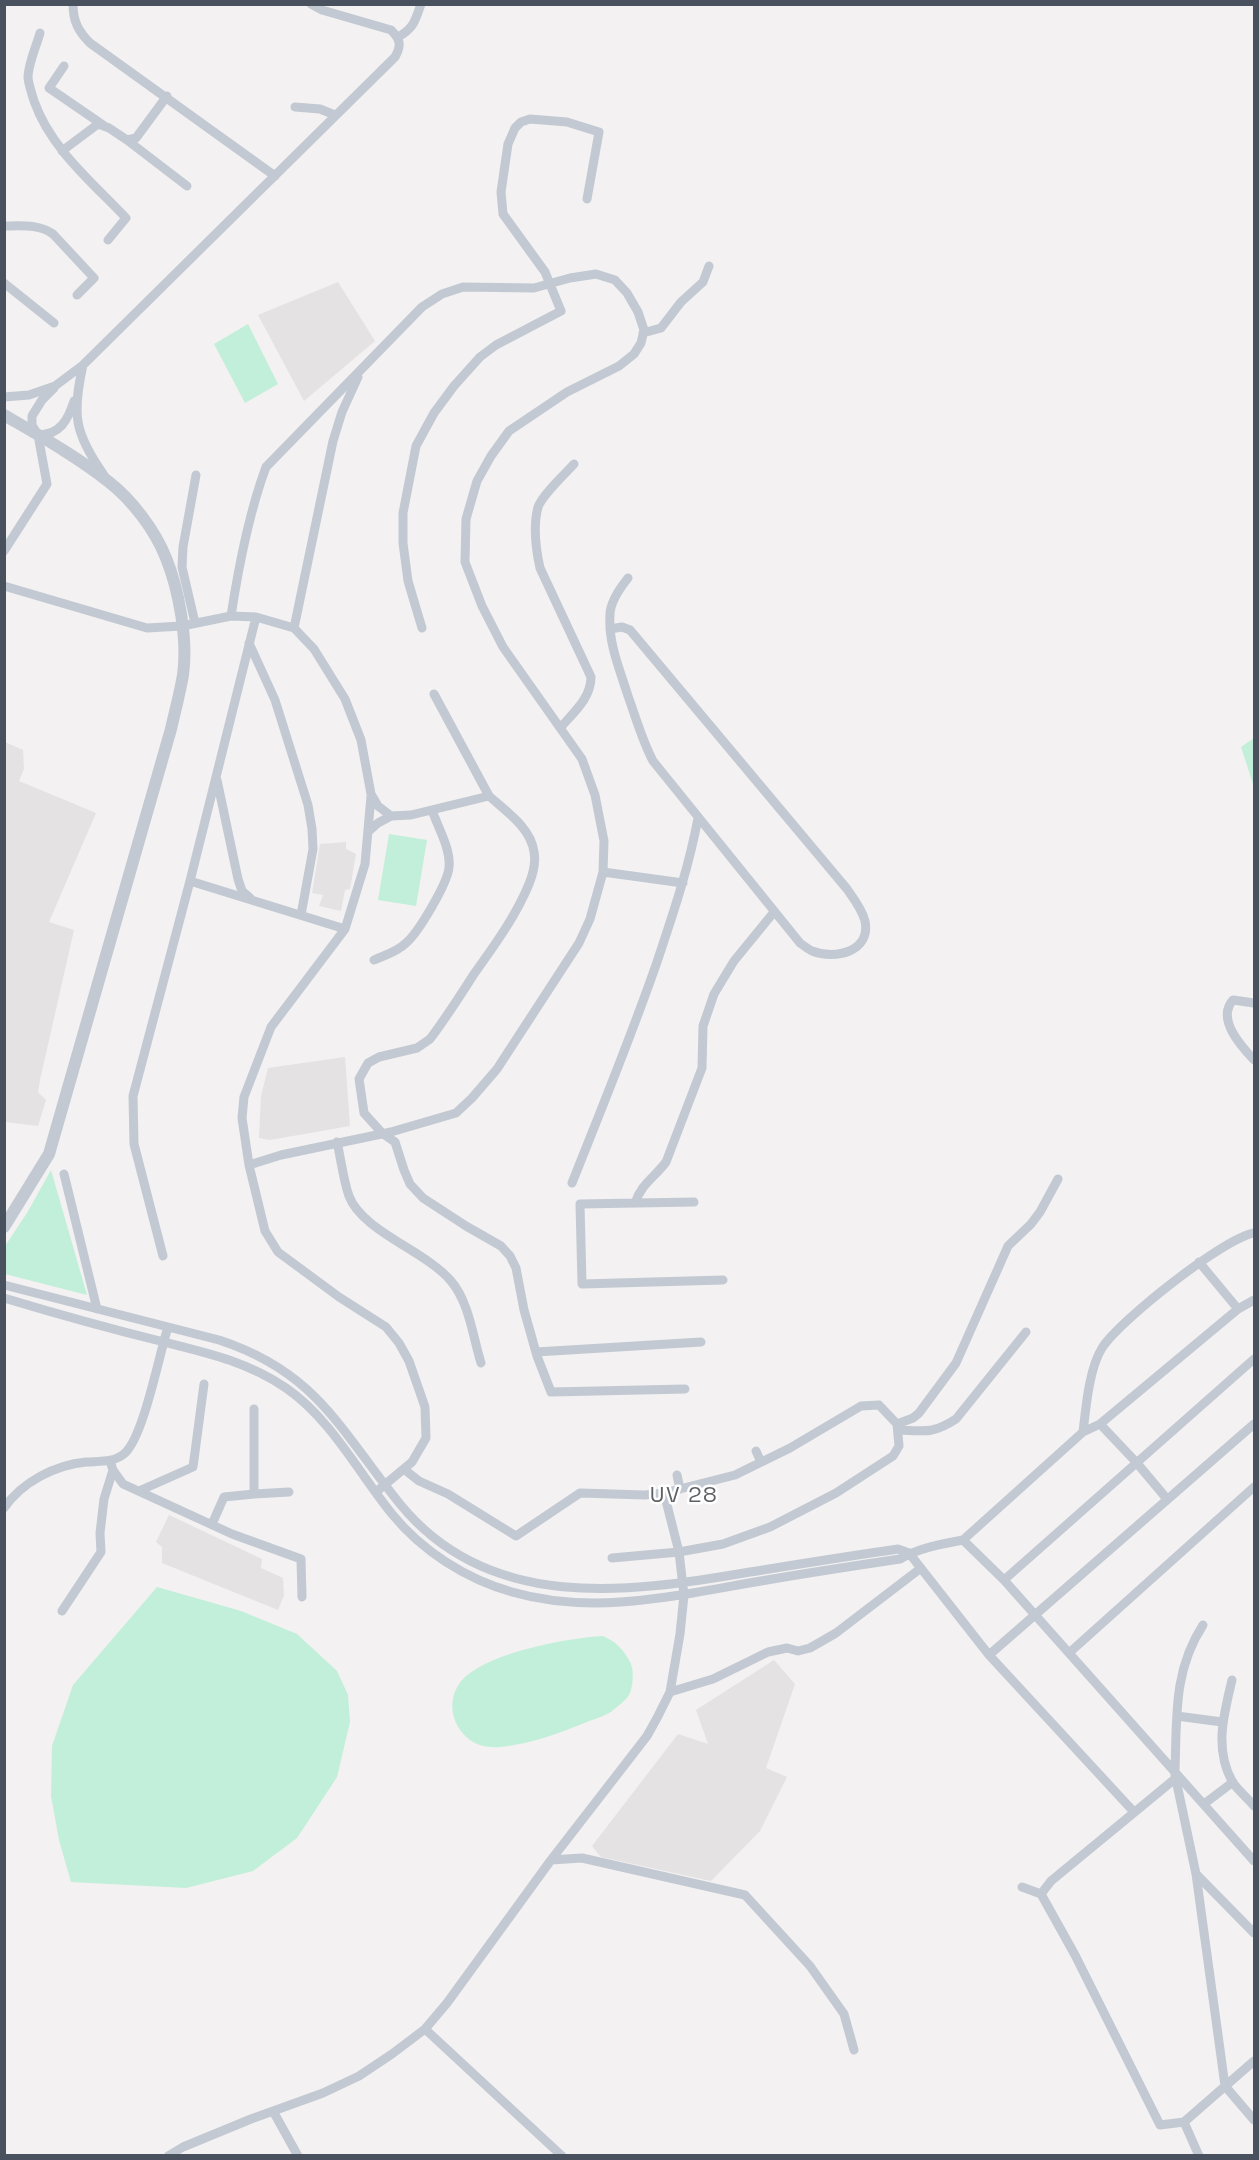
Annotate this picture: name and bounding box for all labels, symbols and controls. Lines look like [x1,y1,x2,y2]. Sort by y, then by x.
district label: UV 28 [650,1483,718,1509]

